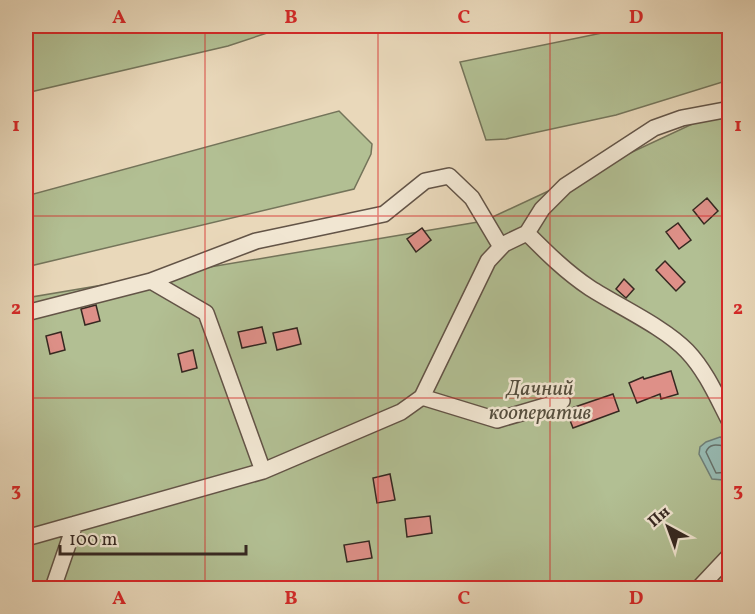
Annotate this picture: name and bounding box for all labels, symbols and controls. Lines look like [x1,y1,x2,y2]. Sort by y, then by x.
text: A [112,4,126,32]
text: B [284,4,298,32]
text: C [458,4,471,32]
text: D [629,4,643,32]
text: 1 [12,112,20,140]
text: 1 [734,112,742,140]
text: 2 [11,295,21,323]
text: 2 [733,295,743,323]
park label: Дачний кооператив [489,375,591,428]
text: 3 [11,477,21,505]
text: 3 [733,477,743,505]
north arrow [638,497,698,557]
text: Пн [644,501,675,533]
scale bar [60,518,246,556]
text: 100 m [69,528,118,553]
text: A [112,585,126,613]
text: B [284,585,298,613]
text: C [458,585,471,613]
text: D [629,585,643,613]

